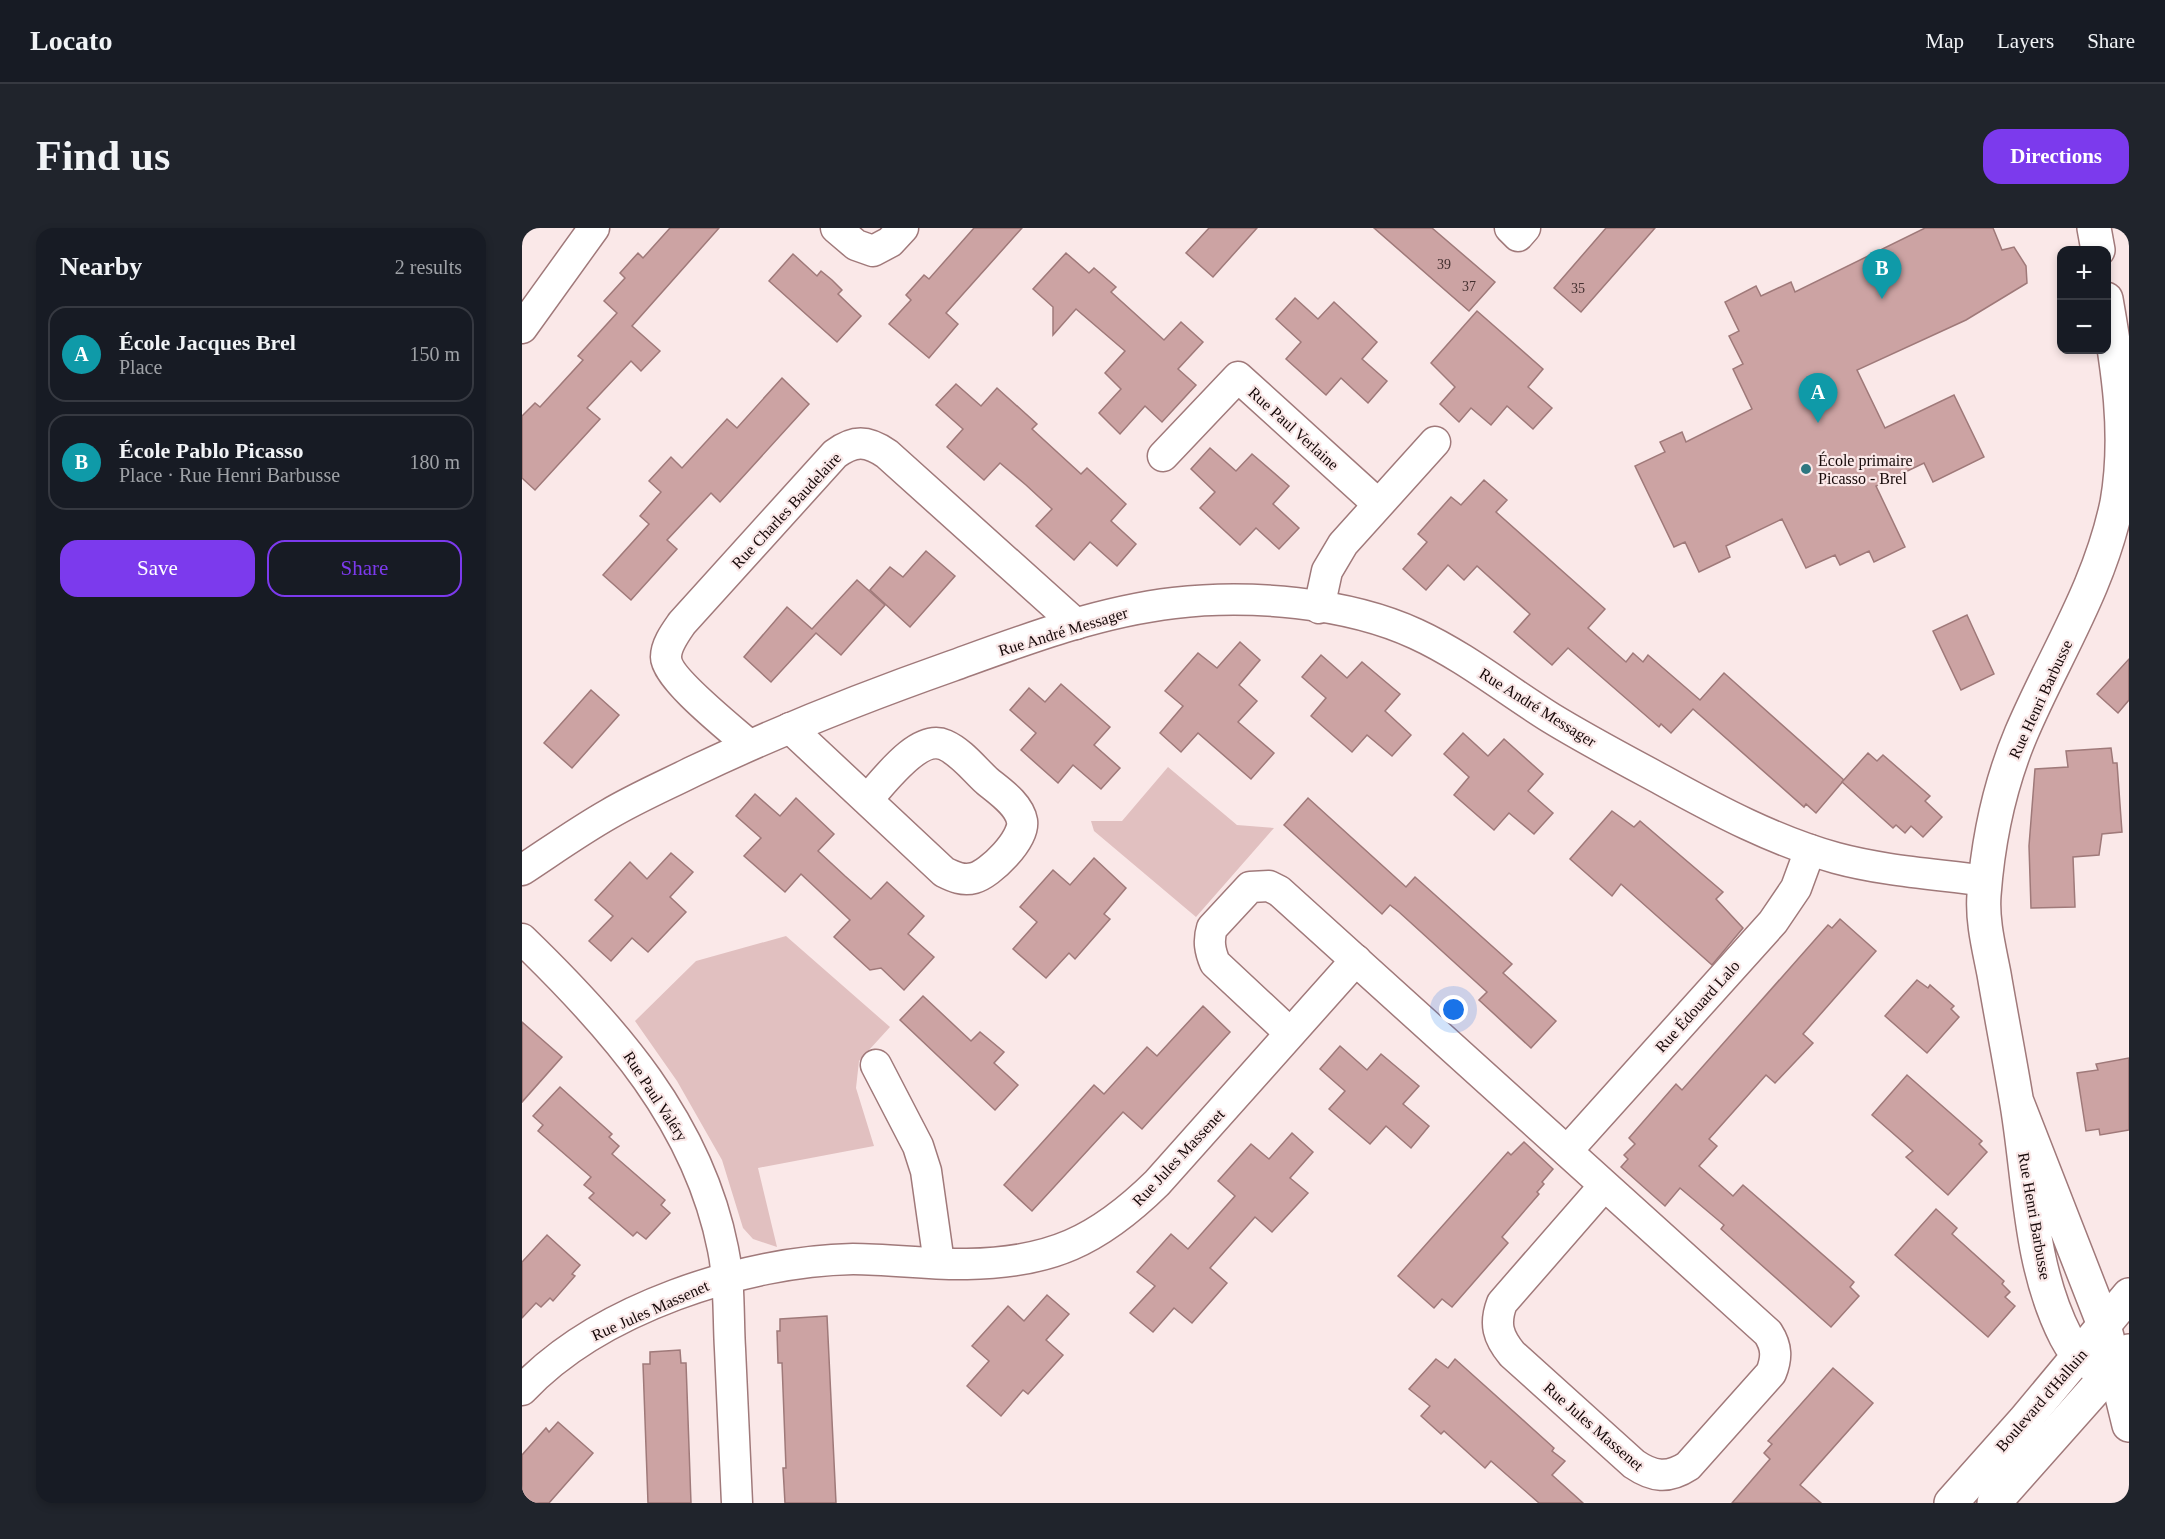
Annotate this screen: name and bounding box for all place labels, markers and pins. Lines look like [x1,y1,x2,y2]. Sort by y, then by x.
pin: B [1862,250,1902,299]
pin: A [1798,374,1838,423]
place label: École primaire Picasso - Brel [1818,451,1913,487]
marker: École primaire Picasso - Brel [1799,462,1813,476]

